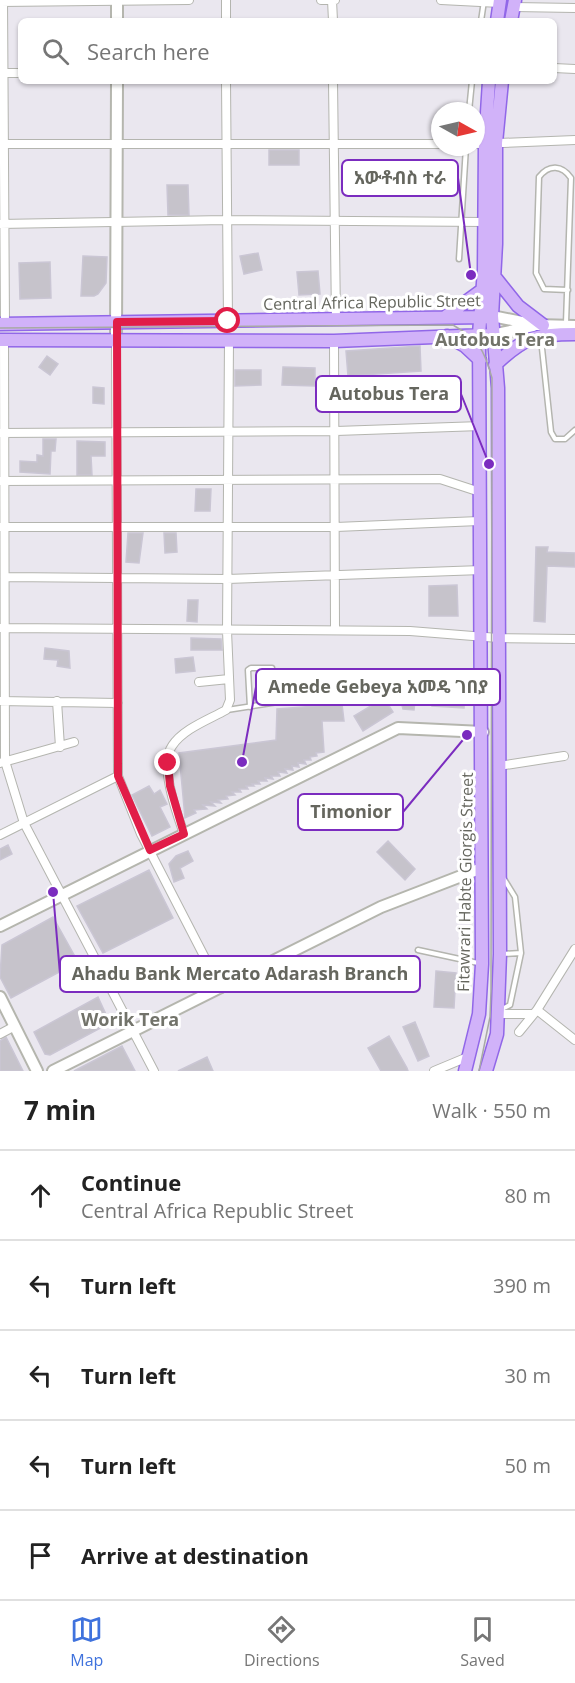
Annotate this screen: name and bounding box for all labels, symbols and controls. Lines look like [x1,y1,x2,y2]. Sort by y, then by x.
search box [18,18,557,84]
icon: search [39,35,72,68]
text: Search here [87,36,210,66]
north arrow [431,102,485,156]
callout: አውቶብስ ተራ [342,160,458,196]
text: አውቶብስ ተራ [354,165,446,189]
street label: Central Africa Republic Street [263,289,481,315]
route start [214,307,240,333]
district label: Autobus Tera [435,327,555,351]
callout: Autobus Tera [316,376,461,412]
text: Autobus Tera [329,381,449,405]
callout: Amede Gebeya አመዴ ገበያ [256,669,500,705]
text: Amede Gebeya አመዴ ገበያ [268,674,488,698]
route end [154,749,180,775]
street label: Fitawrari Habte Giorgis Street [452,772,478,992]
callout: Timonior [298,794,403,830]
text: Timonior [310,799,392,823]
callout: Ahadu Bank Mercato Adarash Branch [60,956,420,992]
text: Ahadu Bank Mercato Adarash Branch [72,961,408,985]
district label: Worik Tera [81,1007,179,1031]
text: 7 min [24,1092,96,1128]
text: Walk · 550 m [432,1097,551,1124]
text: Continue [81,1167,181,1197]
icon: ahead [24,1179,57,1212]
text: 80 m [504,1182,551,1209]
text: Central Africa Republic Street [81,1197,353,1224]
icon: left [24,1269,57,1302]
text: Turn left [81,1270,176,1300]
text: 390 m [493,1272,551,1299]
icon: left [24,1359,57,1392]
text: Turn left [81,1360,176,1390]
text: 30 m [504,1362,551,1389]
icon: left [24,1449,57,1482]
text: Turn left [81,1450,176,1480]
text: 50 m [504,1452,551,1479]
icon: arrive [24,1539,57,1572]
text: Arrive at destination [81,1540,309,1570]
tab: Map [70,1613,103,1671]
tab: Directions [244,1613,320,1671]
tab: Saved [460,1613,505,1671]

